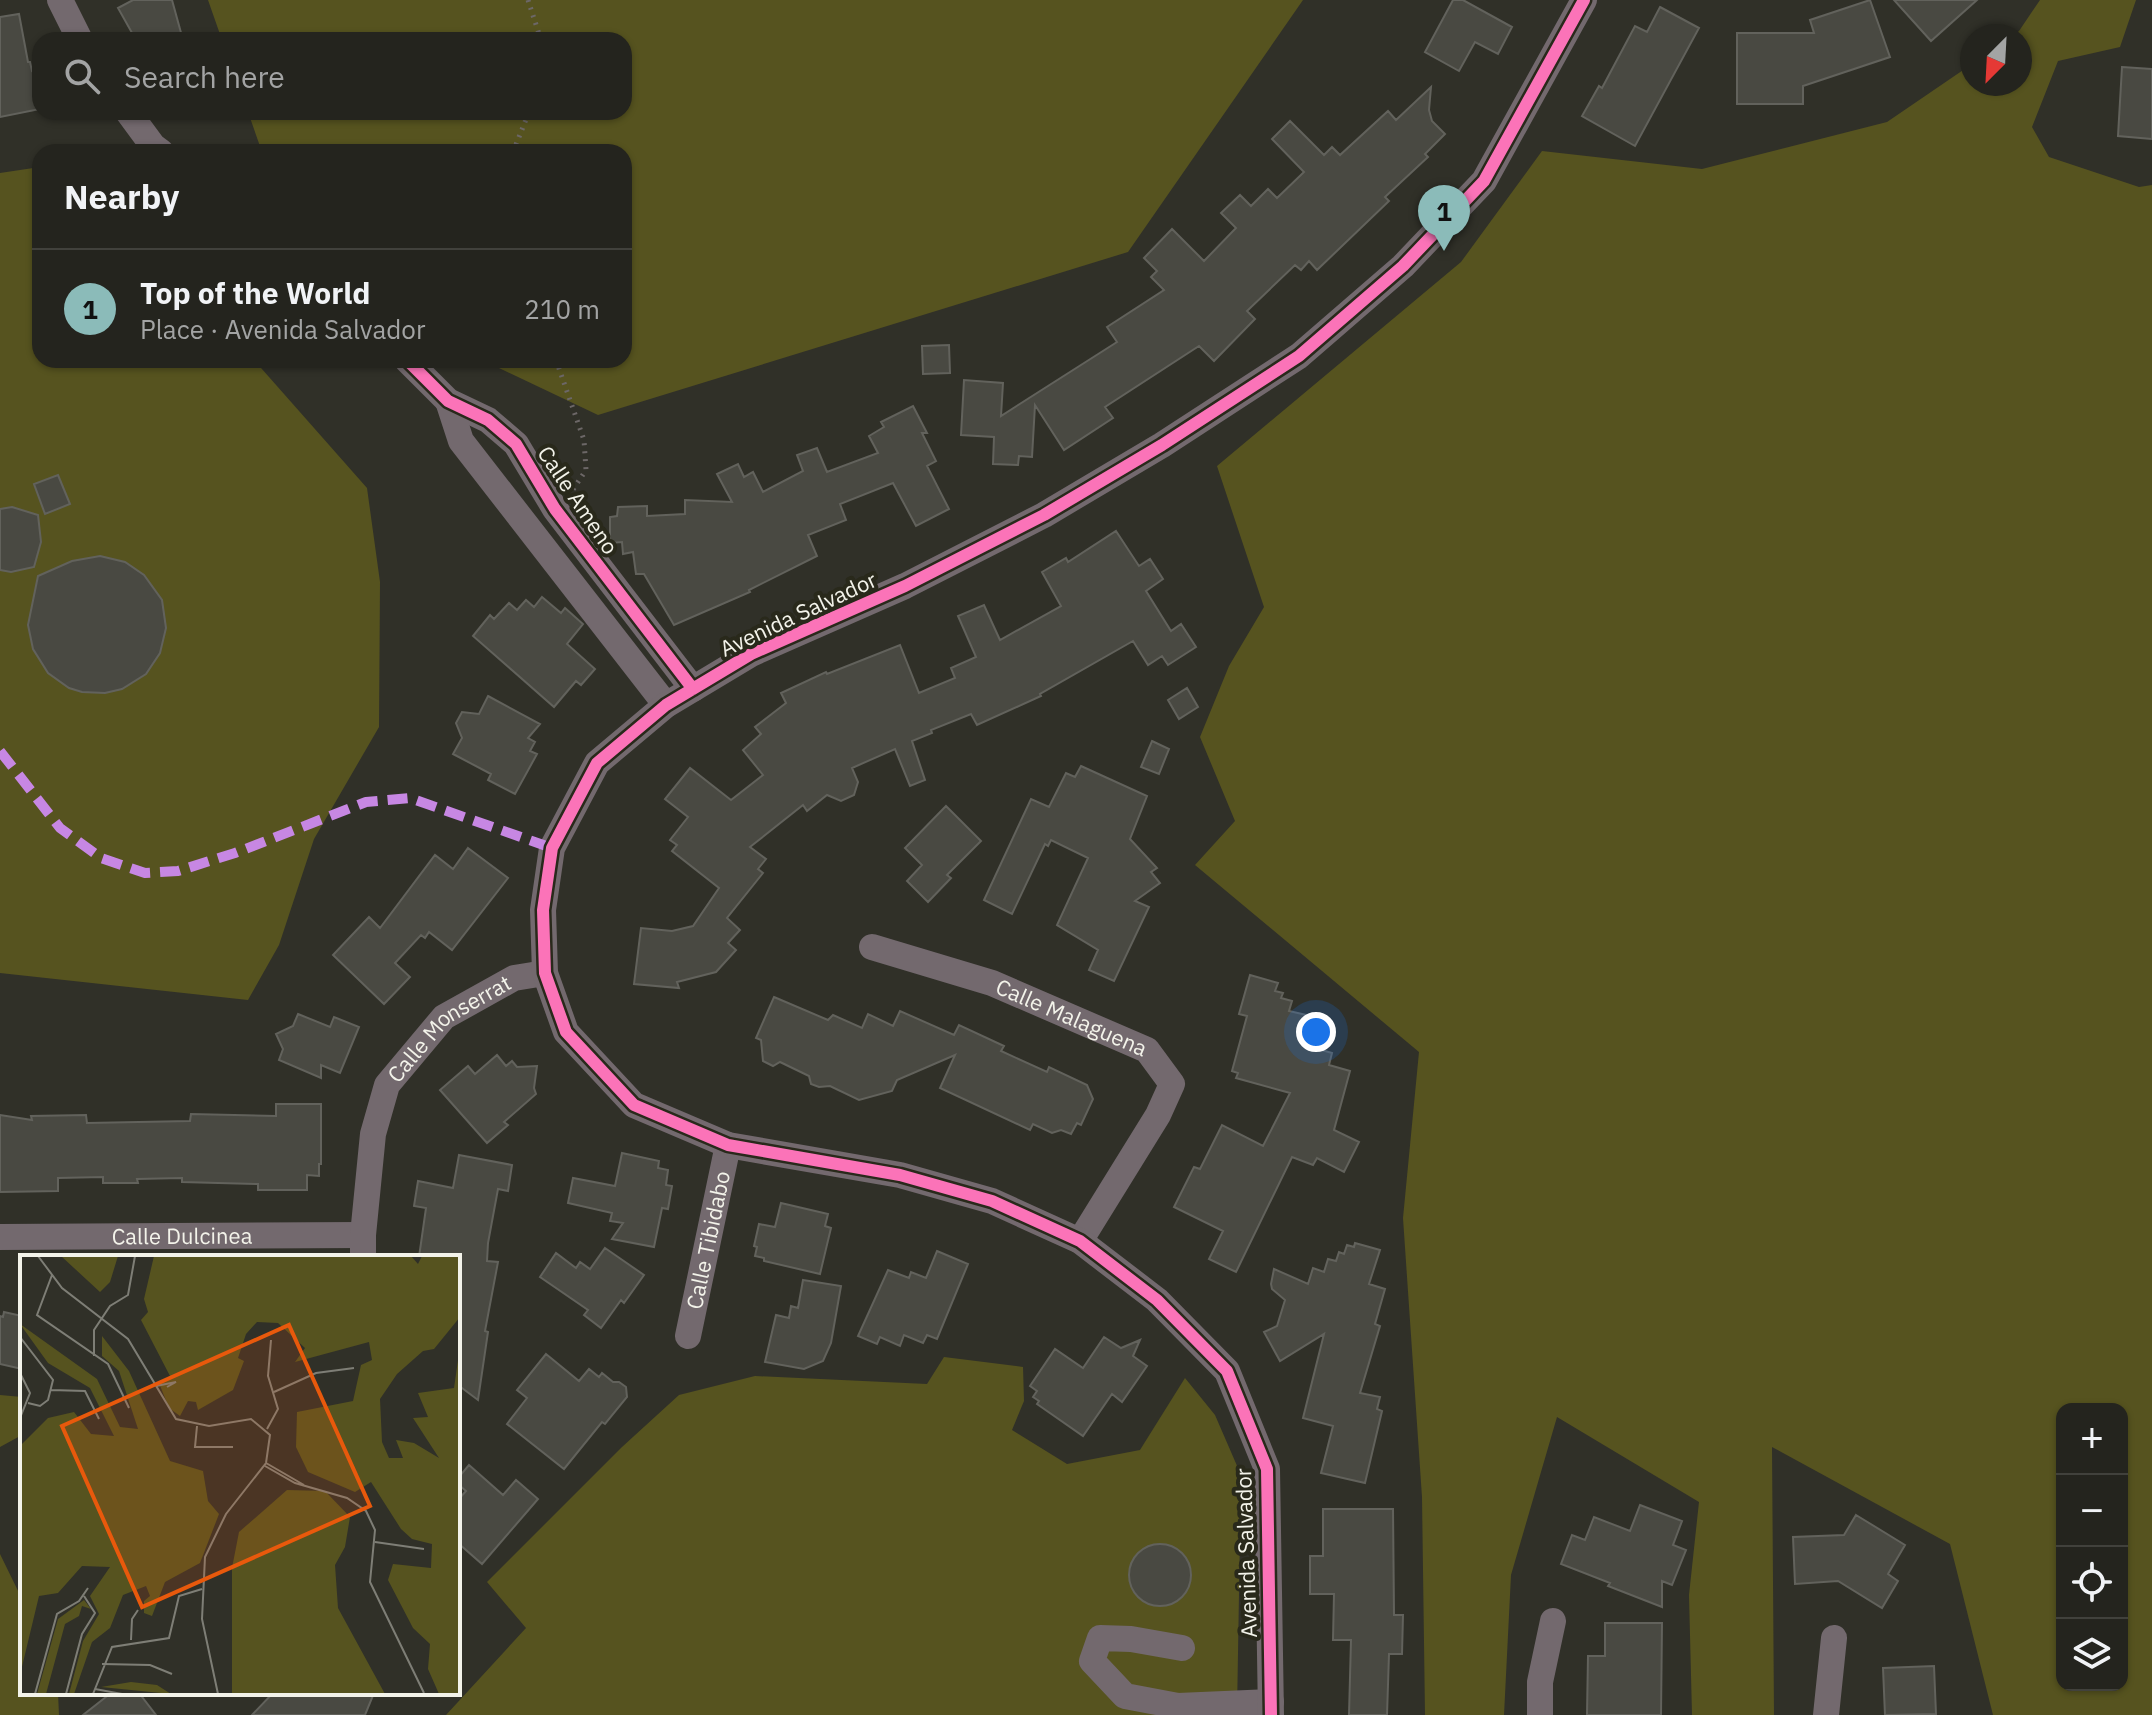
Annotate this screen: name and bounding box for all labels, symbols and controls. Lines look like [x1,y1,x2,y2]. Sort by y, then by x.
north arrow [1960,24,2032,96]
search box [32,32,632,120]
icon: search [60,54,104,98]
text: Search here [124,57,285,96]
text: Nearby [64,174,179,218]
pin: 1 [1418,185,1470,251]
text: Top of the World [140,273,371,312]
text: 1 [82,292,98,326]
text: 210 m [524,292,600,326]
text: Place · Avenida Salvador [140,312,425,346]
street label: Calle Ameno [532,440,625,560]
street label: Avenida Salvador [715,564,881,663]
street label: Calle Monserrat [380,968,516,1088]
street label: Calle Malaguena [992,971,1152,1063]
your location [1296,1012,1336,1052]
street label: Calle Tibidabo [679,1168,736,1312]
street label: Calle Dulcinea [112,1221,253,1250]
inset map [20,1255,460,1695]
map controls [2056,1403,2128,1691]
button: + [2056,1403,2128,1475]
street label: Avenida Salvador [1228,1468,1263,1638]
button: − [2056,1475,2128,1547]
button: locate [2056,1547,2128,1619]
button: layers [2056,1619,2128,1691]

